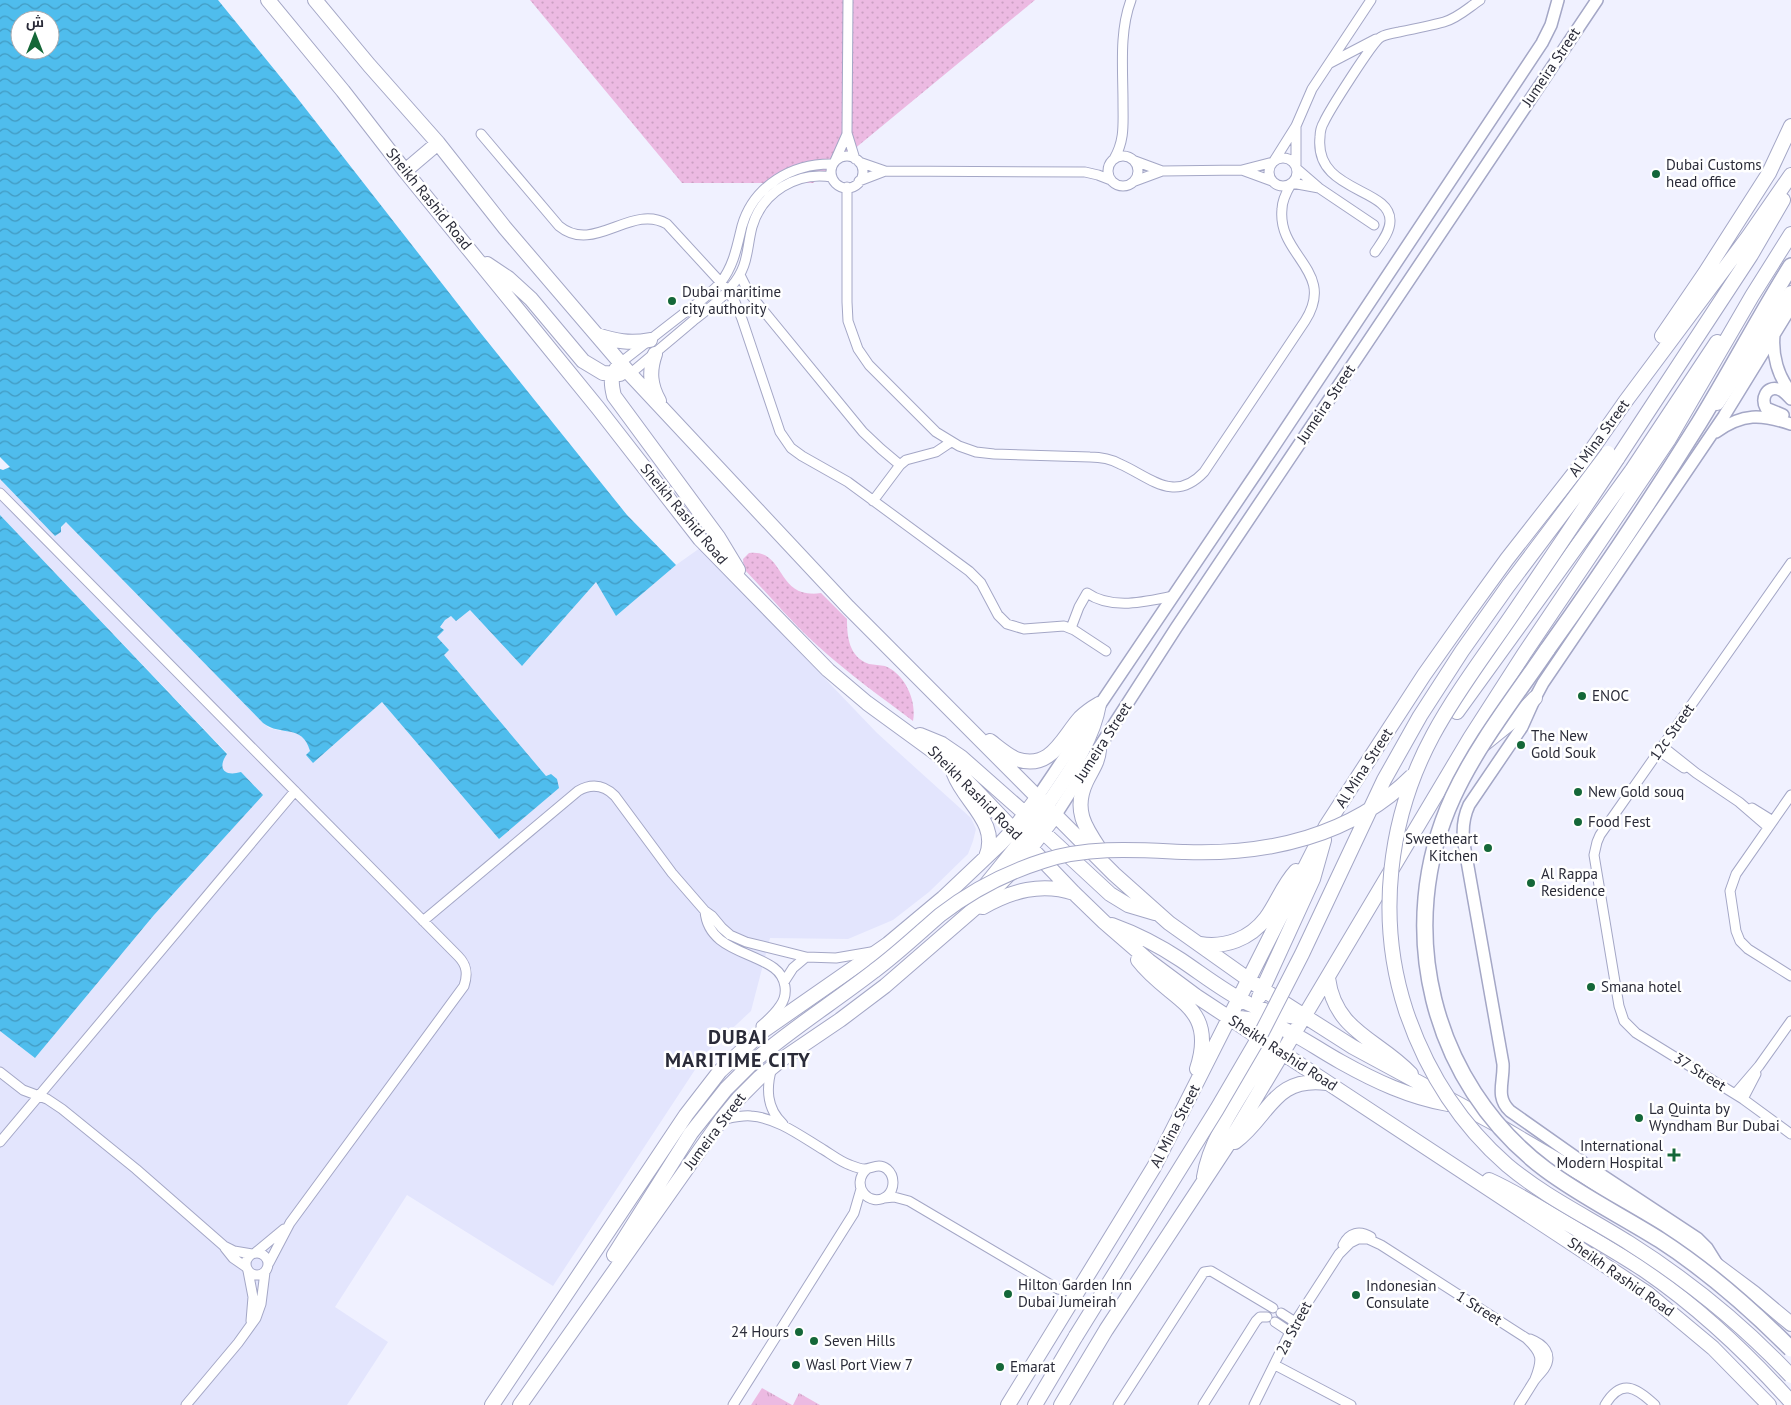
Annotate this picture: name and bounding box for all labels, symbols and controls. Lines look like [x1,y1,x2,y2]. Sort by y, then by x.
north arrow [10,10,60,60]
text: ش [26,13,44,31]
street label: Jumeira Street [1517,24,1584,111]
street label: Sheikh Rashid Road [382,144,476,254]
place label: Dubai Customs head office [1666,155,1762,191]
marker: Dubai Customs head office [1650,168,1662,180]
place label: Dubai maritime city authority [682,282,781,318]
marker: Dubai maritime city authority [666,295,678,307]
street label: Jumeira Street [1292,361,1359,448]
street label: Al Mina Street [1564,395,1633,480]
street label: Sheikh Rashid Road [637,459,732,568]
place label: ENOC [1592,686,1629,705]
marker: ENOC [1576,690,1588,702]
street label: Jumeira Street [1069,698,1135,786]
street label: 12c Street [1645,700,1698,764]
street label: Al Mina Street [1331,724,1396,811]
place label: The New Gold Souk [1531,726,1597,762]
marker: The New Gold Souk [1515,739,1527,751]
street label: Sheikh Rashid Road [924,741,1027,844]
place label: New Gold souq [1588,782,1684,801]
marker: New Gold souq [1572,786,1584,798]
place label: Food Fest [1588,812,1651,831]
marker: Food Fest [1572,816,1584,828]
place label: Sweetheart Kitchen [1405,829,1478,865]
marker: Sweetheart Kitchen [1482,842,1494,854]
place label: Al Rappa Residence [1541,864,1605,900]
marker: Al Rappa Residence [1525,877,1537,889]
place label: Smana hotel [1601,977,1682,996]
marker: Smana hotel [1585,981,1597,993]
street label: Sheikh Rashid Road [1225,1010,1341,1095]
district label: DUBAI MARITIME CITY [665,1024,811,1073]
street label: 37 Street [1671,1048,1730,1095]
street label: Al Mina Street [1145,1081,1204,1171]
street label: Jumeira Street [679,1089,750,1174]
place label: La Quinta by Wyndham Bur Dubai [1649,1099,1780,1135]
marker: La Quinta by Wyndham Bur Dubai [1633,1112,1645,1124]
place label: International Modern Hospital [1557,1136,1664,1172]
marker: International Modern Hospital [1667,1148,1681,1162]
street label: Sheikh Rashid Road [1564,1233,1678,1320]
place label: Hilton Garden Inn Dubai Jumeirah [1018,1275,1132,1311]
place label: Indonesian Consulate [1366,1276,1437,1312]
street label: 1 Street [1453,1286,1506,1329]
marker: Hilton Garden Inn Dubai Jumeirah [1002,1288,1014,1300]
marker: Indonesian Consulate [1350,1289,1362,1301]
street label: 2a Street [1272,1298,1316,1358]
place label: 24 Hours [731,1322,789,1341]
marker: 24 Hours [793,1326,805,1338]
place label: Seven Hills [824,1331,895,1350]
marker: Seven Hills [808,1335,820,1347]
place label: Wasl Port View 7 [806,1355,913,1374]
place label: Emarat [1010,1357,1055,1376]
marker: Wasl Port View 7 [790,1359,802,1371]
marker: Emarat [994,1361,1006,1373]

